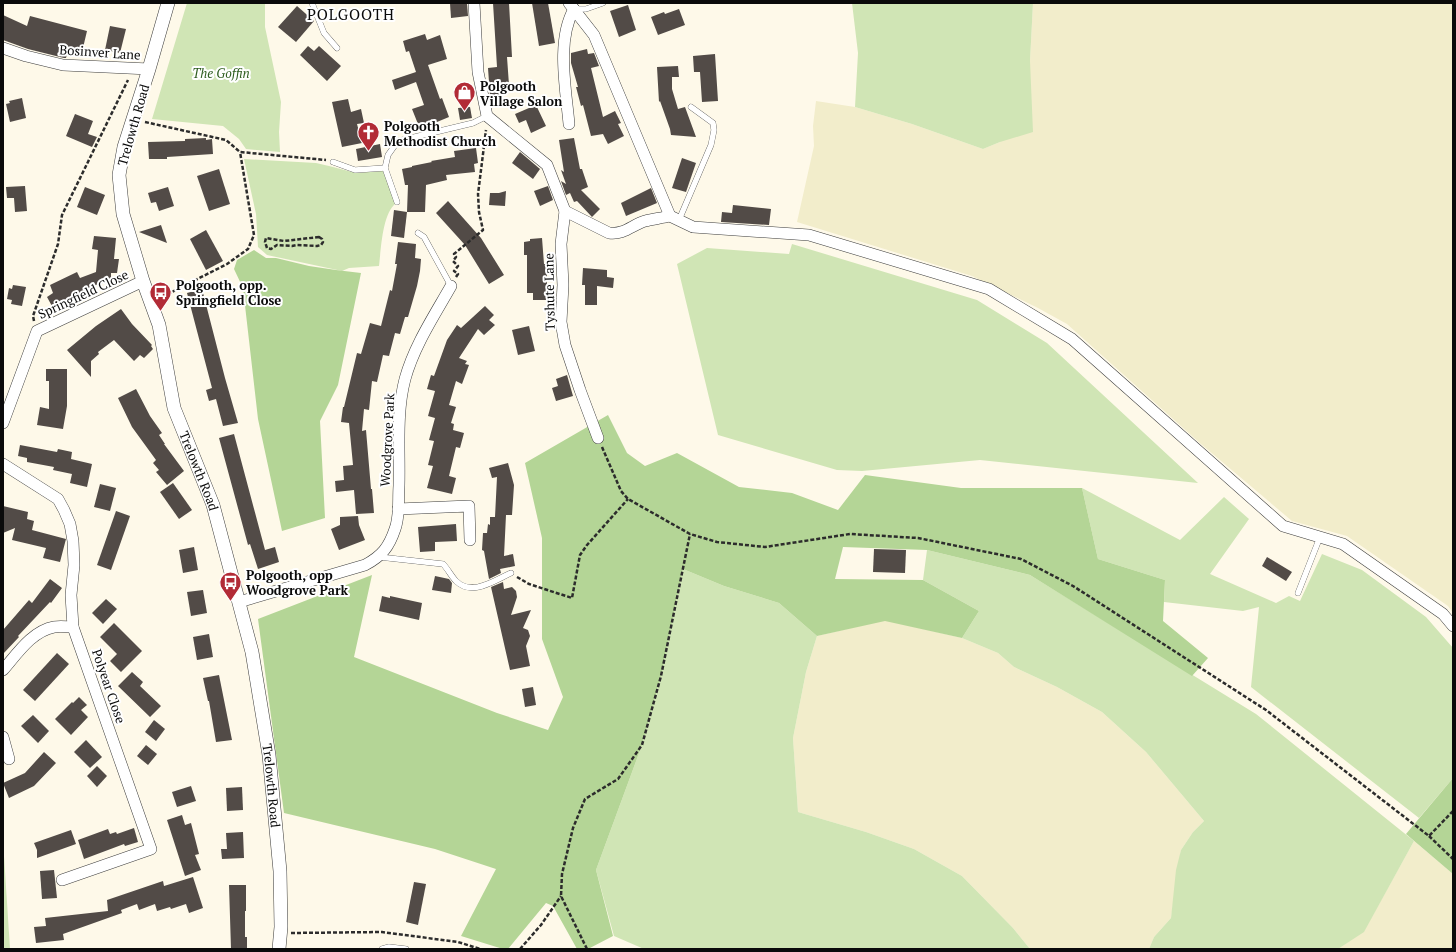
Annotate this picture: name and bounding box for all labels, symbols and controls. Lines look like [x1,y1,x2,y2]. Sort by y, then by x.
district label: POLGOOTH [307,4,395,24]
street label: Bosinver Lane [59,40,141,64]
park label: The Goffin [192,64,250,82]
place label: Polgooth Village Salon [480,77,563,110]
shop icon: Polgooth Village Salon [452,80,478,113]
street label: Trelowth Road [113,82,153,168]
place label: Polgooth Methodist Church [384,117,497,150]
church icon: Polgooth Methodist Church [356,120,382,153]
street label: Tyshute Lane [539,253,559,331]
street label: Springfield Close [35,265,131,323]
place label: Polgooth, opp. Springfield Close [176,276,281,309]
bus stop icon: Polgooth, opp. Springfield Close [148,279,174,312]
street label: Woodgrove Park [376,392,398,487]
street label: Trelowth Road [175,428,223,512]
place label: Polgooth, opp Woodgrove Park [246,566,349,599]
bus stop icon: Polgooth, opp Woodgrove Park [218,569,244,602]
street label: Polyear Close [88,646,130,726]
street label: Trelowth Road [258,742,285,828]

